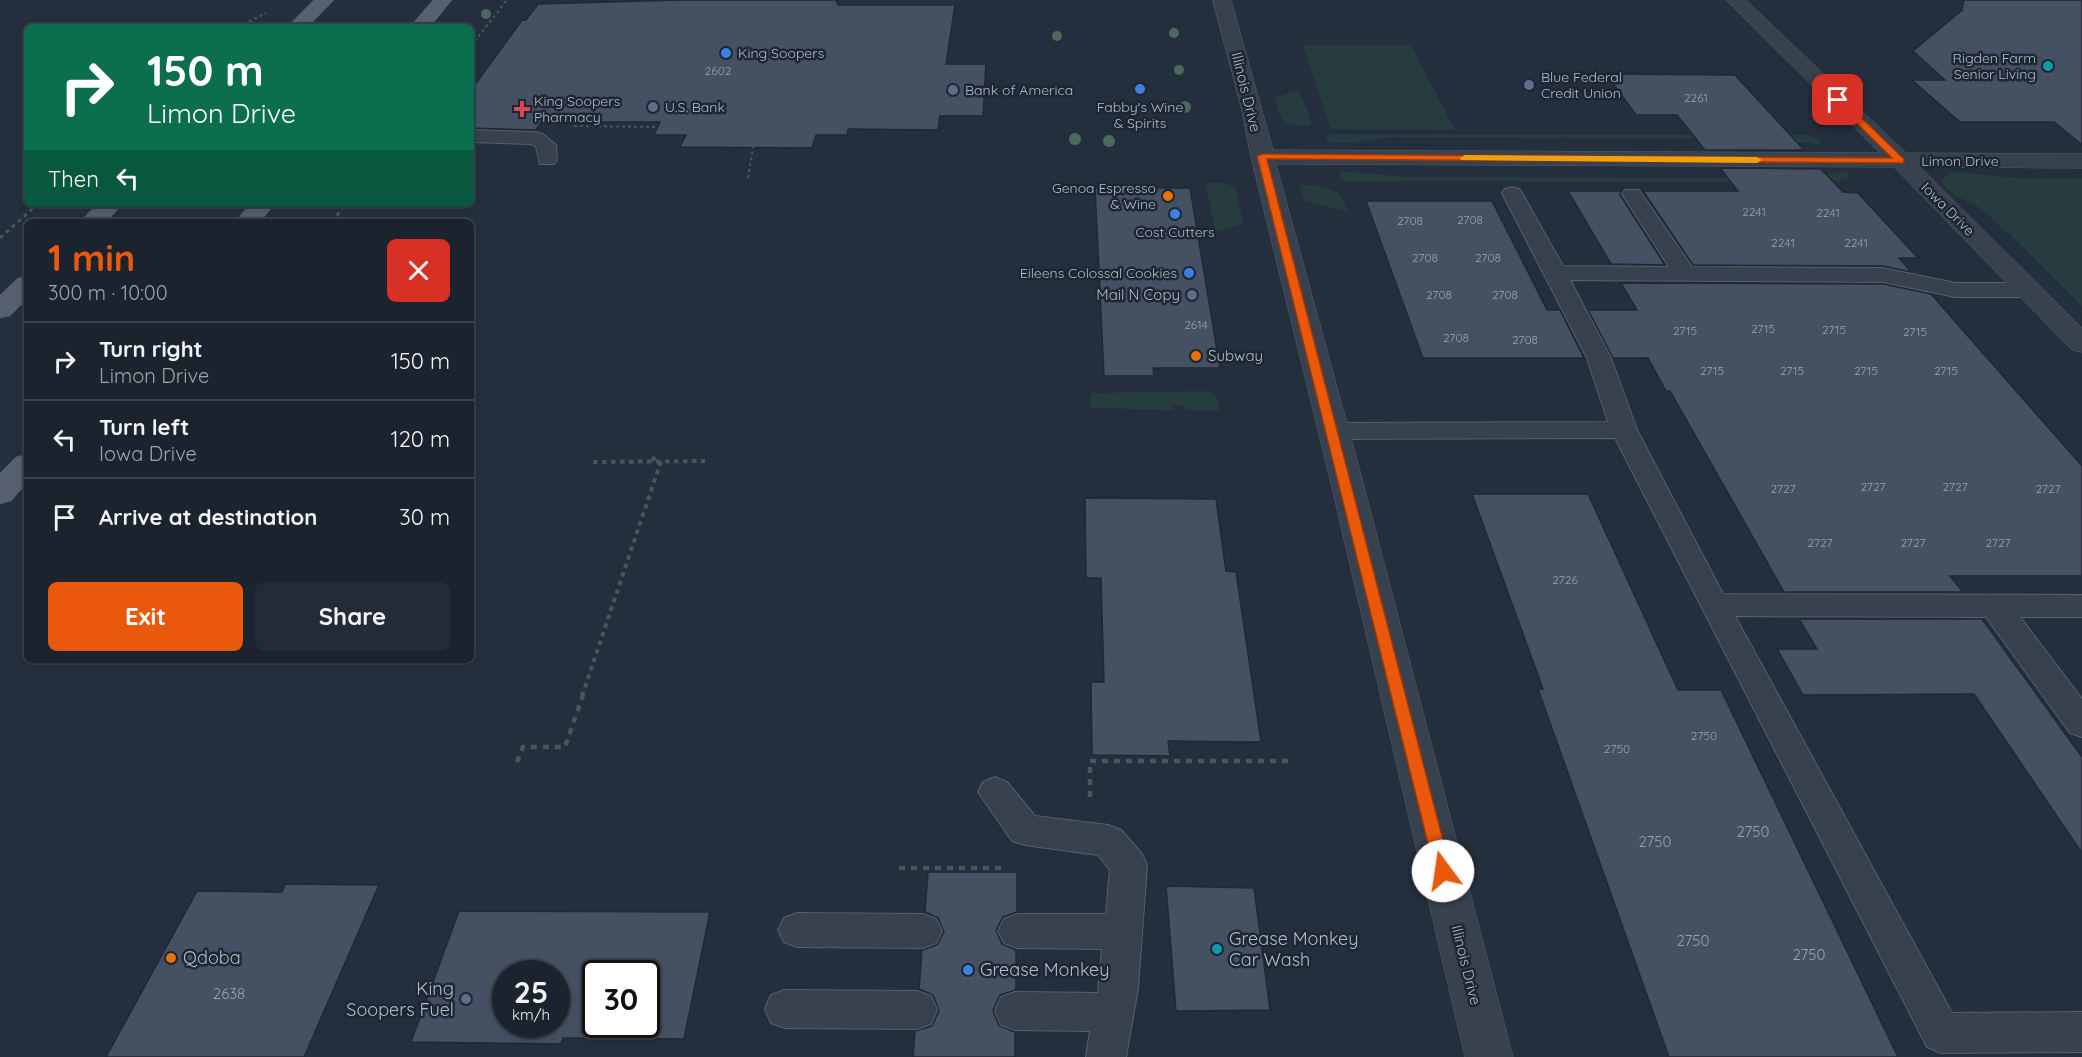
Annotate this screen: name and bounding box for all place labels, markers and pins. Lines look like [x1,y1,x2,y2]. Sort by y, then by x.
place label: King Soopers [738,44,824,62]
marker: King Soopers [719,46,733,60]
place label: Rigden Farm Senior Living [1953,49,2036,83]
marker: Rigden Farm Senior Living [2041,59,2055,73]
place label: Blue Federal Credit Union [1541,68,1622,102]
pin [1812,74,1863,125]
marker: Blue Federal Credit Union [1522,78,1536,92]
place label: Bank of America [965,81,1073,99]
marker: Fabby's Wine & Spirits [1133,82,1147,96]
marker: Bank of America [946,83,960,97]
place label: King Soopers Pharmacy [534,92,620,126]
place label: U.S. Bank [665,98,725,116]
place label: Fabby's Wine & Spirits [1097,98,1183,132]
marker: U.S. Bank [646,100,660,114]
marker: King Soopers Pharmacy [515,102,529,116]
place label: Genoa Espresso & Wine [1052,179,1156,213]
marker: Genoa Espresso & Wine [1161,189,1175,203]
marker: Cost Cutters [1168,207,1182,221]
place label: Cost Cutters [1135,223,1215,241]
place label: Eileens Colossal Cookies [1020,264,1177,282]
marker: Eileens Colossal Cookies [1182,266,1196,280]
place label: Mail N Copy [1096,285,1180,304]
marker: Mail N Copy [1185,288,1199,302]
place label: Subway [1208,346,1263,365]
marker: Subway [1189,349,1203,363]
place label: Grease Monkey Car Wash [1229,927,1358,971]
marker: Grease Monkey Car Wash [1210,942,1224,956]
place label: Qdoba [183,946,241,969]
marker: Qdoba [164,951,178,965]
place label: Grease Monkey [980,958,1109,981]
marker: Grease Monkey [961,963,975,977]
place label: King Soopers Fuel [346,977,454,1021]
marker: King Soopers Fuel [459,992,473,1006]

